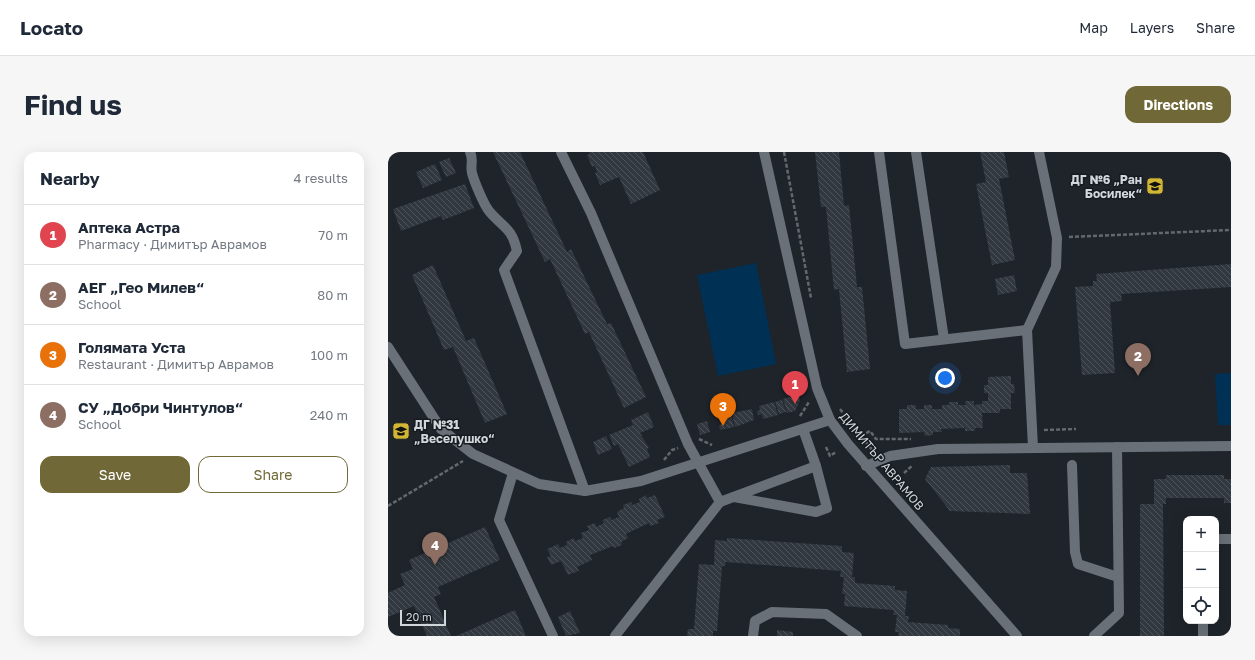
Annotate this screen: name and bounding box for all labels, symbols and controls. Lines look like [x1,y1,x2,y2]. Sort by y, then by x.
text: Locato [20,16,83,39]
text: Map [1079,19,1108,36]
text: Layers [1130,19,1174,36]
text: Share [1196,19,1235,36]
button: Directions [1125,86,1231,123]
text: Find us [24,88,122,121]
text: Nearby [40,168,100,189]
text: 4 results [294,170,348,186]
place label: ДГ №6 „Ран Босилек“ [1071,172,1142,201]
school or university icon: ДГ №6 „Ран Босилек“ [1145,176,1165,196]
text: Аптека Астра [78,218,180,236]
text: 1 [50,227,56,243]
text: 70 m [318,227,348,243]
text: Pharmacy · Димитър Аврамов [78,236,267,252]
text: АЕГ „Гео Милев“ [78,278,204,296]
text: 2 [49,287,57,303]
text: 80 m [317,287,348,303]
text: School [78,296,121,312]
text: Голямата Уста [78,338,185,356]
pin: 2 [1125,343,1151,376]
text: 3 [49,347,57,363]
text: 100 m [311,347,348,363]
text: Restaurant · Димитър Аврамов [78,356,274,372]
your location [935,368,955,388]
pin: 1 [782,371,808,404]
pin: 3 [710,393,736,426]
text: СУ „Добри Чинтулов“ [78,398,243,416]
text: 4 [49,407,57,423]
text: 240 m [310,407,348,423]
street label: ДИМИТЪР АВРАМОВ [837,409,927,513]
text: School [78,416,121,432]
place label: ДГ №31 „Веселушко“ [414,417,495,446]
school or university icon: ДГ №31 „Веселушко“ [391,421,411,441]
button: Save [40,456,190,493]
button: Share [198,456,348,493]
map controls [1183,516,1219,624]
button: + [1183,516,1219,552]
pin: 4 [422,532,448,565]
button: − [1183,552,1219,588]
button: locate [1183,588,1219,624]
scale bar [400,608,446,627]
text: 20 m [406,610,432,623]

